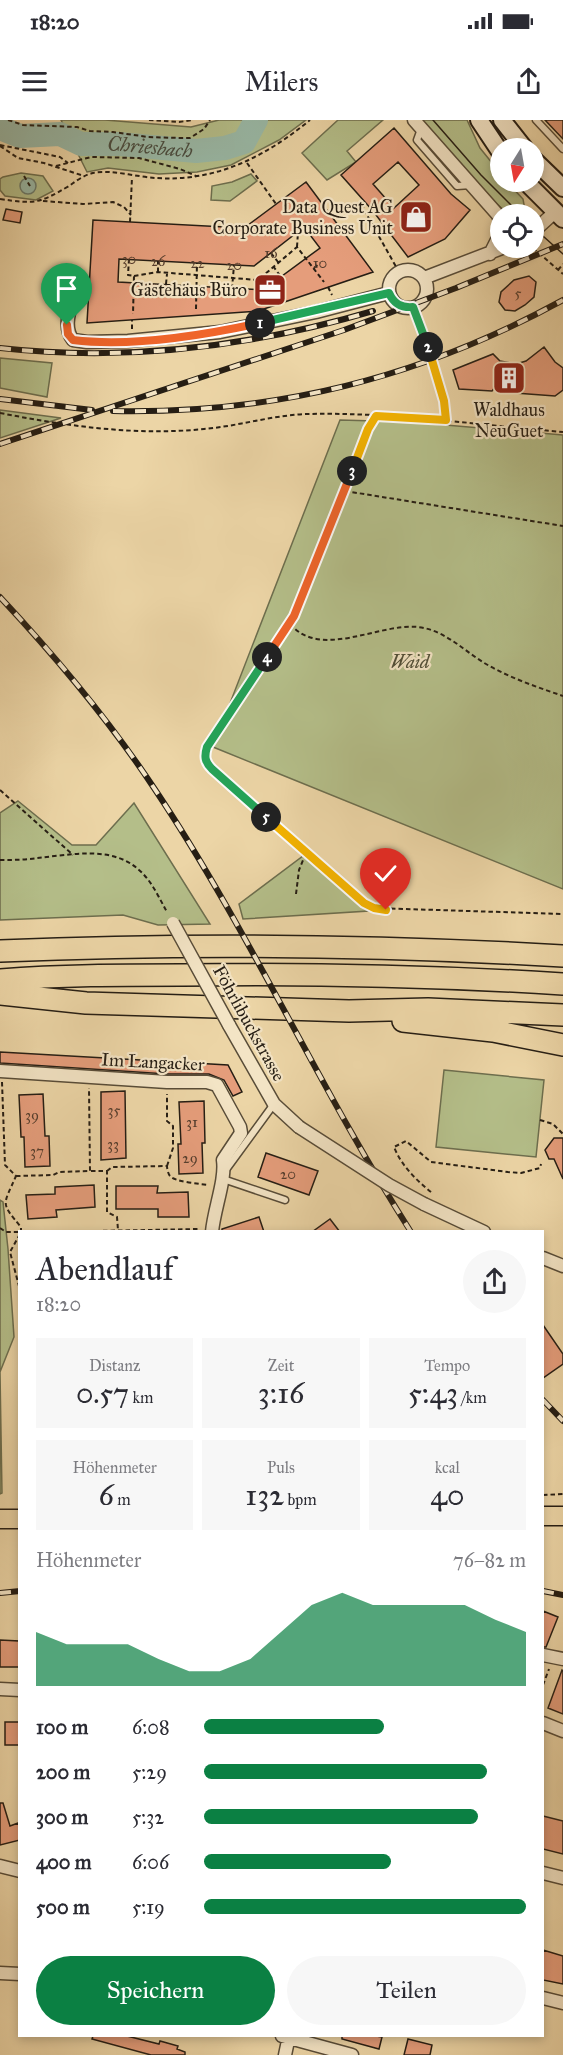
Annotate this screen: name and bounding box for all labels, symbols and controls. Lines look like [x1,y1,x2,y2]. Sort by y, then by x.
text: 18:20 [30,8,80,35]
icon: menu [18,65,51,98]
text: Milers [245,65,318,98]
icon: share [512,65,545,98]
water label: Chriesbach [107,132,194,163]
north arrow [490,138,544,192]
map controls [490,138,544,258]
place label: Data Quest AG Corporate Business Unit [213,196,394,239]
shop icon: Data Quest AG Corporate Business Unit [398,199,434,235]
button: locate [490,204,544,258]
house number: 16 [264,244,279,262]
house number: 30 [122,250,136,268]
house number: 26 [150,252,167,270]
house number: 22 [190,254,205,272]
house number: 10 [313,254,327,272]
house number: 20 [226,256,242,274]
pin [41,263,92,325]
icon: arrive [50,272,83,305]
office icon: Gästehäus Büro [252,272,288,308]
place label: Gästehäus Büro [131,279,247,301]
house number: 5 [515,284,522,302]
pin: 1 [245,308,275,338]
text: 1 [257,313,263,332]
pin: 2 [413,332,443,362]
text: 2 [424,337,432,356]
building icon: Waldhaus NeuGuet [491,360,527,396]
place label: Waldhaus NeuGuet [473,399,545,442]
pin: 3 [337,456,367,486]
text: 3 [349,461,355,480]
pin: 4 [252,642,282,672]
text: 4 [263,647,271,666]
park label: Waid [391,651,431,673]
pin: 5 [251,802,281,832]
text: 5 [262,807,270,826]
pin [360,848,411,910]
icon: check [369,857,402,890]
street label: Föhrlibuckstrasse [208,961,290,1085]
street label: Im Langacker [101,1048,205,1077]
house number: 35 [108,1101,121,1119]
house number: 39 [25,1106,39,1124]
house number: 31 [186,1113,198,1131]
house number: 33 [107,1135,119,1153]
house number: 37 [30,1142,44,1160]
house number: 29 [182,1149,198,1167]
house number: 20 [280,1165,296,1183]
text: Abendlauf [36,1249,174,1289]
button: share [463,1250,526,1313]
text: 18:20 [36,1292,81,1316]
text: Distanz [89,1356,140,1375]
text: Zeit [268,1356,294,1375]
text: Tempo [424,1356,470,1375]
text: 0.57 [76,1375,129,1411]
text: 3:16 [258,1375,304,1411]
text: 5:43 [408,1375,458,1411]
text: km [129,1388,153,1407]
text: /km [458,1388,487,1407]
text: Höhenmeter [73,1458,157,1477]
text: Puls [267,1458,295,1477]
text: kcal [435,1458,460,1477]
text: 6 [99,1477,114,1513]
text: 132 [245,1477,284,1513]
text: 40 [430,1477,464,1513]
text: m [114,1490,131,1509]
text: bpm [284,1490,317,1509]
text: Höhenmeter [36,1548,141,1572]
text: 76–82 m [453,1548,526,1572]
text: 100 m [36,1715,88,1739]
text: 6:08 [132,1715,170,1739]
text: 200 m [36,1760,90,1784]
text: 5:29 [132,1760,167,1784]
text: 300 m [36,1805,88,1829]
text: 5:32 [132,1805,164,1829]
text: 400 m [36,1850,92,1874]
text: 6:06 [132,1850,169,1874]
text: 500 m [36,1895,90,1919]
text: 5:19 [132,1895,165,1919]
button: Speichern [36,1956,275,2025]
button: Teilen [287,1956,526,2025]

